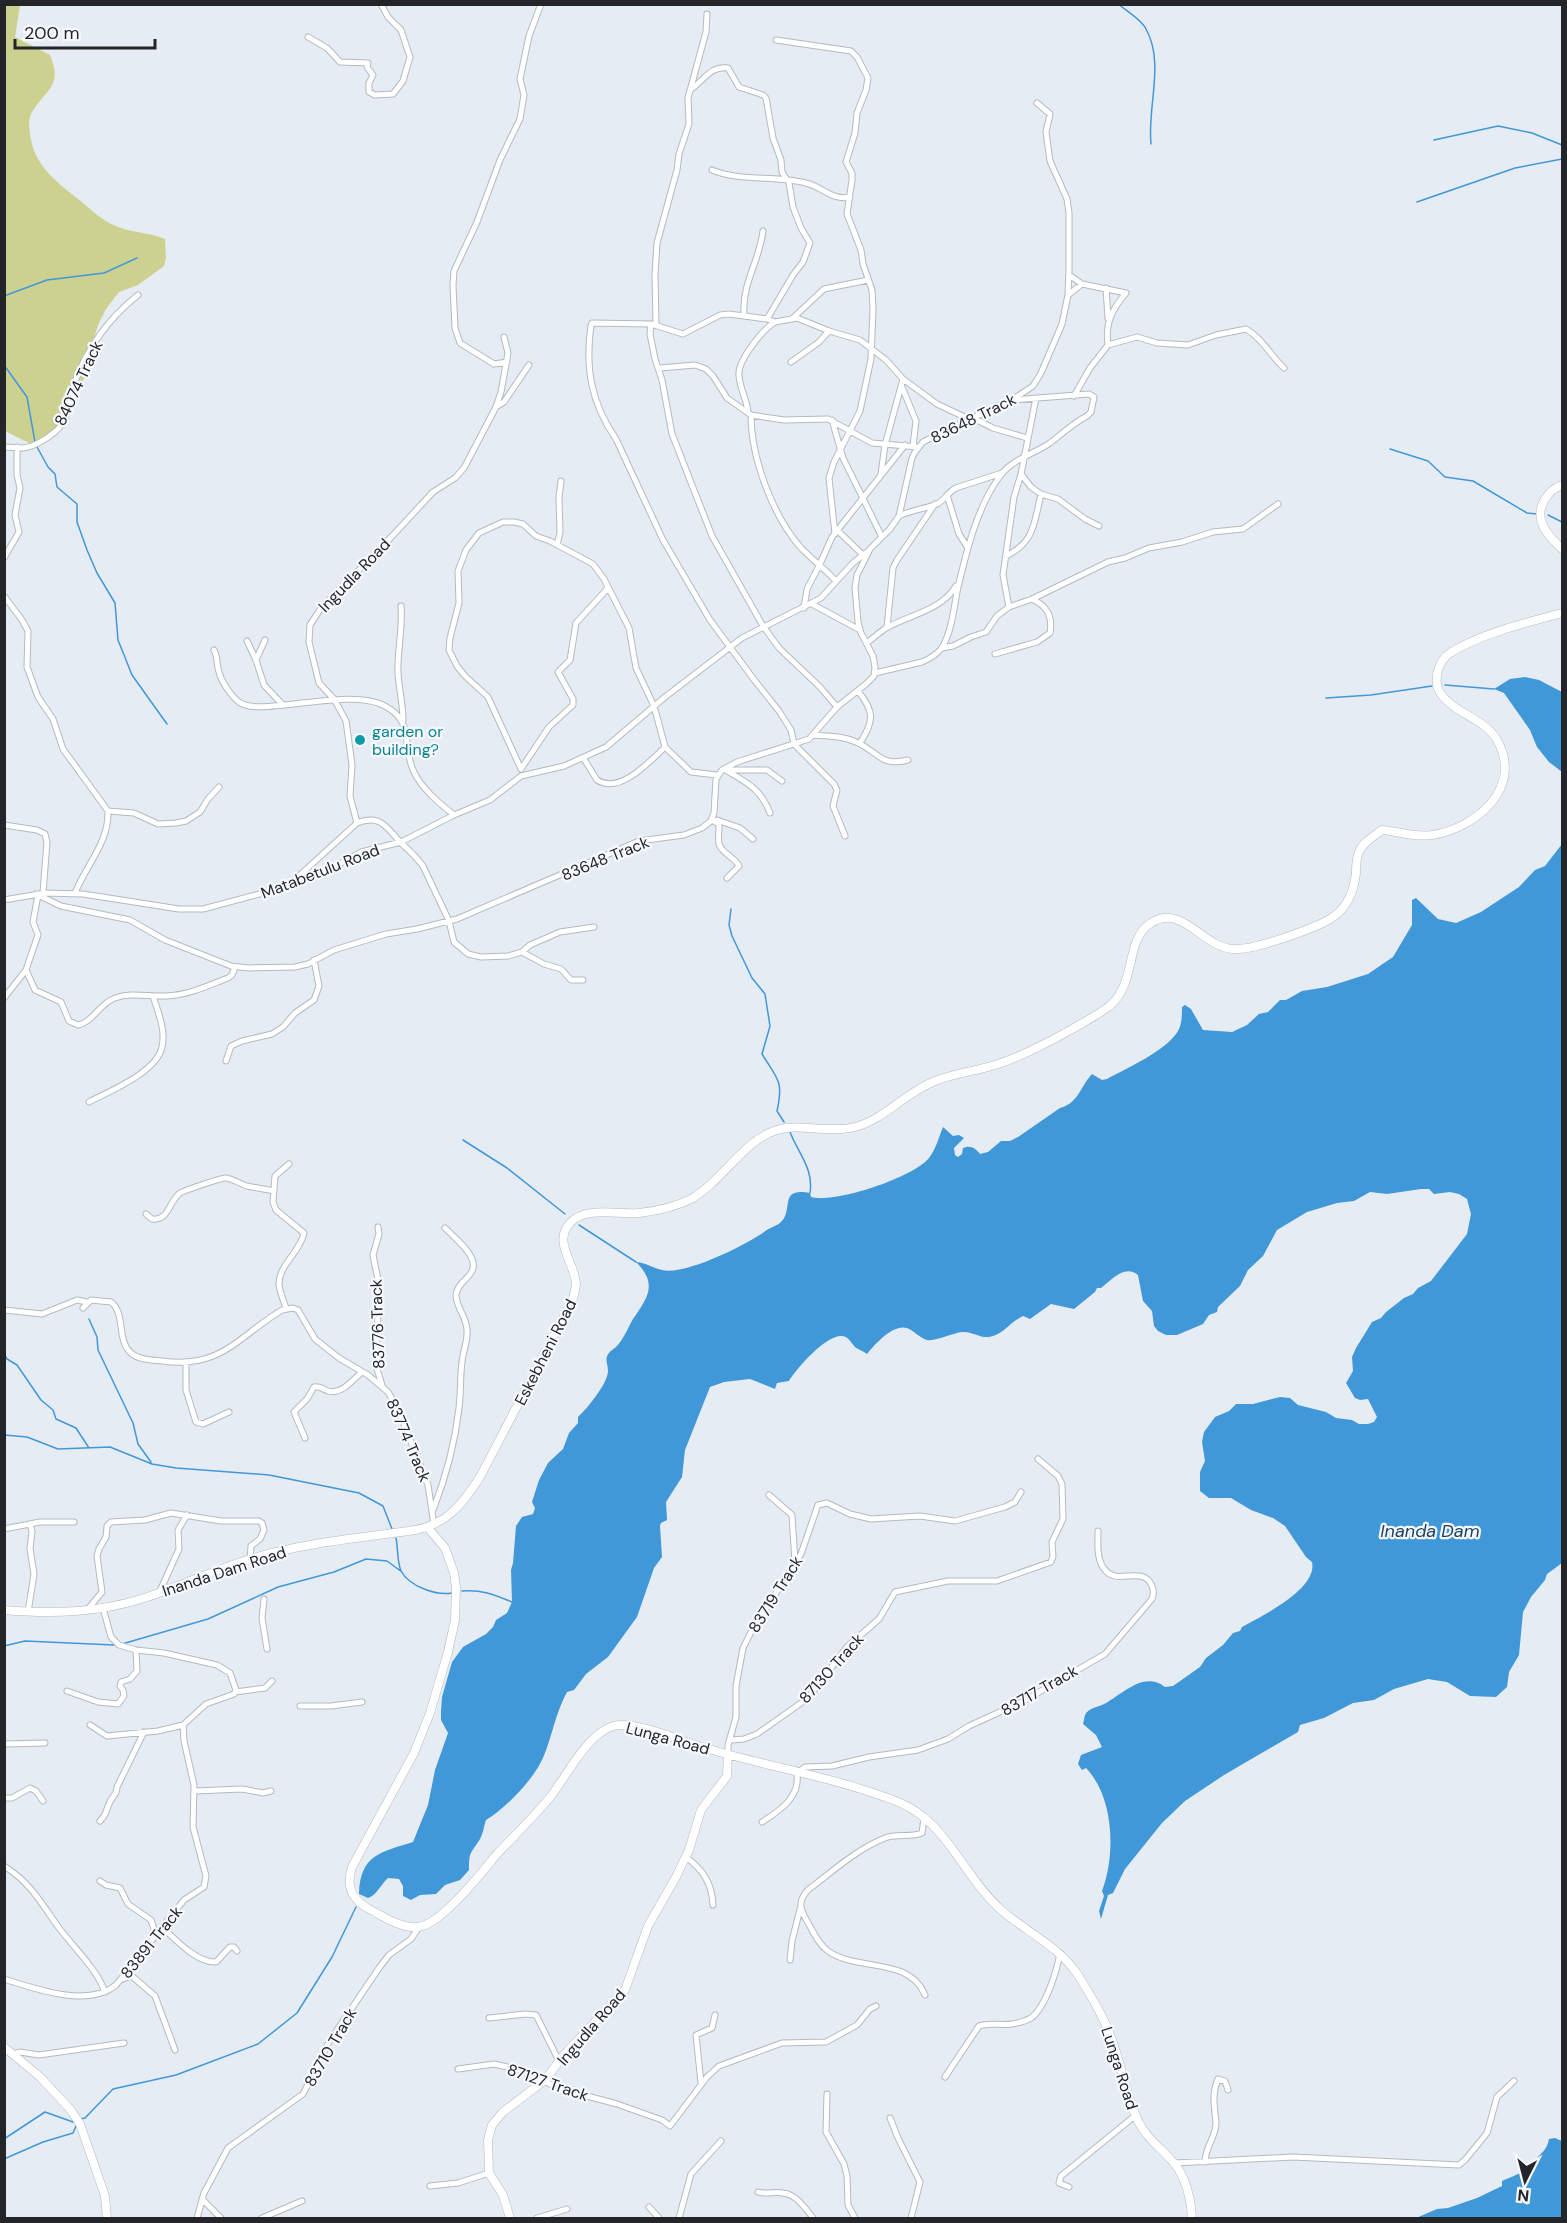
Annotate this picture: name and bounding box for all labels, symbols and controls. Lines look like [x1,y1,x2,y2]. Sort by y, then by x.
scale bar [15,12,154,50]
text: 200 m [24,21,80,45]
street label: 84074 Track [50,337,107,429]
street label: 83648 Track [927,389,1020,448]
street label: Ingudla Road [314,534,395,617]
place label: garden or building? [372,721,443,760]
marker: garden or building? [353,733,367,747]
street label: 83648 Track [558,831,652,886]
street label: Matabetulu Road [258,839,382,904]
street label: 83776 Track [365,1279,390,1369]
street label: Eskebheni Road [510,1296,581,1409]
street label: 83774 Track [381,1395,436,1485]
water label: Inanda Dam [1380,1519,1480,1543]
street label: Inanda Dam Road [159,1542,289,1601]
street label: 83719 Track [744,1552,807,1637]
street label: 87130 Track [794,1629,868,1708]
street label: 83717 Track [997,1660,1081,1721]
street label: Lunga Road [624,1717,712,1760]
street label: 83891 Track [116,1902,187,1983]
street label: Ingudla Road [552,1985,630,2070]
street label: 83710 Track [299,2004,361,2090]
street label: Lunga Road [1096,2024,1143,2112]
street label: 87127 Track [504,2059,591,2106]
north arrow [1495,2151,1555,2211]
text: N [1517,2184,1530,2206]

